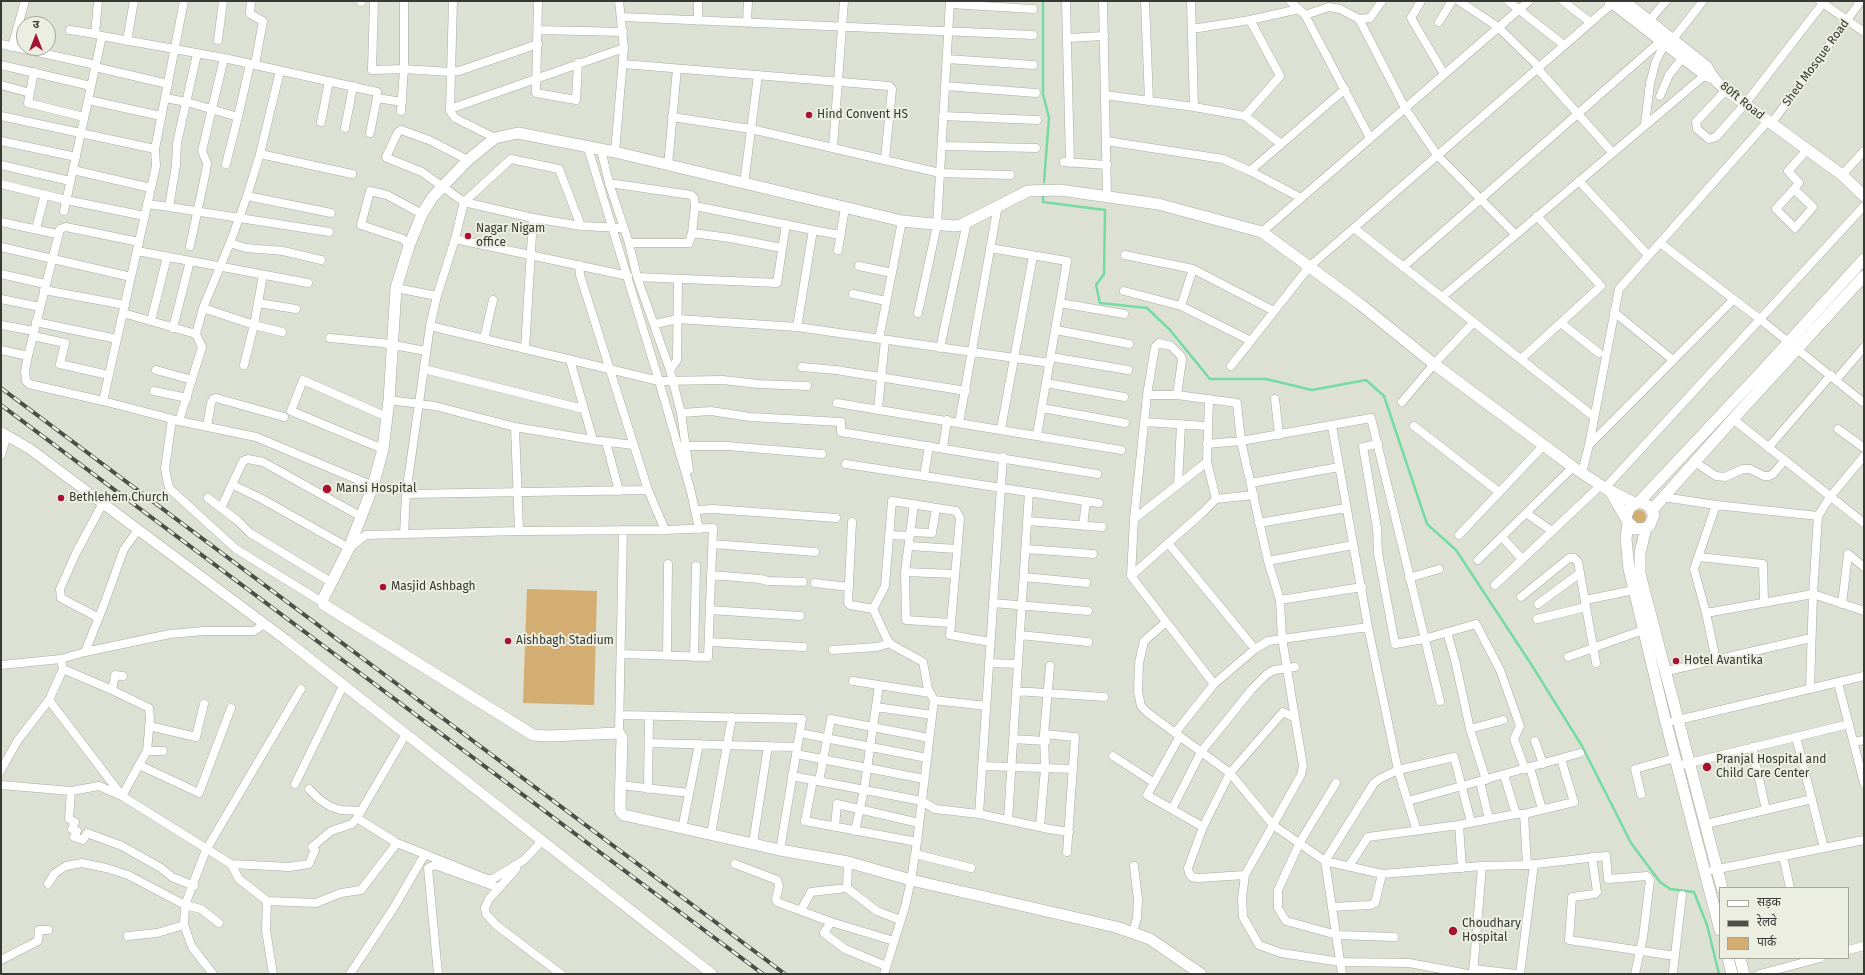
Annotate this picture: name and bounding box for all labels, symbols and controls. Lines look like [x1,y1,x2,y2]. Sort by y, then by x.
north arrow [16,16,56,56]
street label: Shed Mosque Road [1780,17,1852,109]
text: उ [33,18,39,31]
street label: 80ft Road [1717,79,1767,123]
place label: Hind Convent HS [817,108,908,122]
marker: Hind Convent HS [804,110,814,120]
place label: Nagar Nigam office [476,222,545,250]
marker: Nagar Nigam office [463,231,473,241]
place label: Mansi Hospital [336,482,417,496]
marker: Mansi Hospital [321,483,333,495]
place label: Bethlehem Church [69,491,169,505]
marker: Bethlehem Church [56,493,66,503]
place label: Masjid Ashbagh [391,580,476,594]
marker: Masjid Ashbagh [378,582,388,592]
place label: Aishbagh Stadium [516,634,614,648]
marker: Aishbagh Stadium [503,636,513,646]
place label: Hotel Avantika [1684,654,1763,668]
marker: Hotel Avantika [1671,656,1681,666]
place label: Pranjal Hospital and Child Care Center [1716,753,1826,781]
marker: Pranjal Hospital and Child Care Center [1701,761,1713,773]
legend [1719,887,1849,959]
text: सड़क [1757,895,1781,909]
text: रेलवे [1757,915,1777,929]
place label: Choudhary Hospital [1462,917,1521,945]
marker: Choudhary Hospital [1447,925,1459,937]
text: पार्क [1757,935,1776,949]

